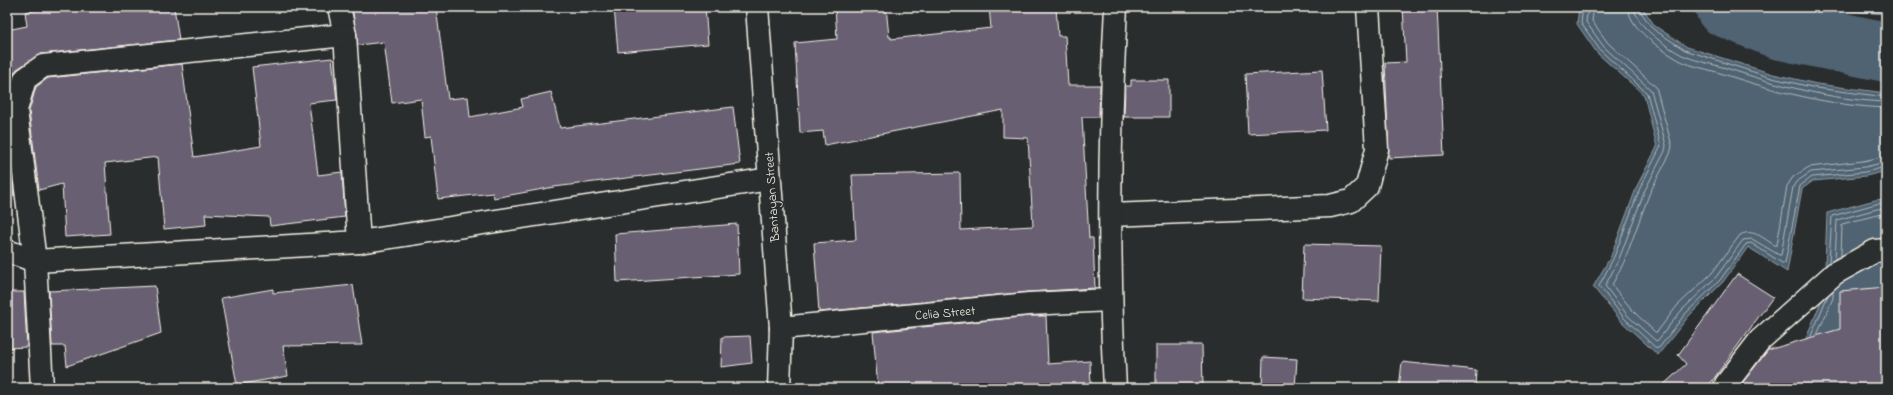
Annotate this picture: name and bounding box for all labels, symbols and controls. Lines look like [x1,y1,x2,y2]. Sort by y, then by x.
street label: Bantayan Street [760,151,786,244]
street label: Celia Street [914,301,977,326]

